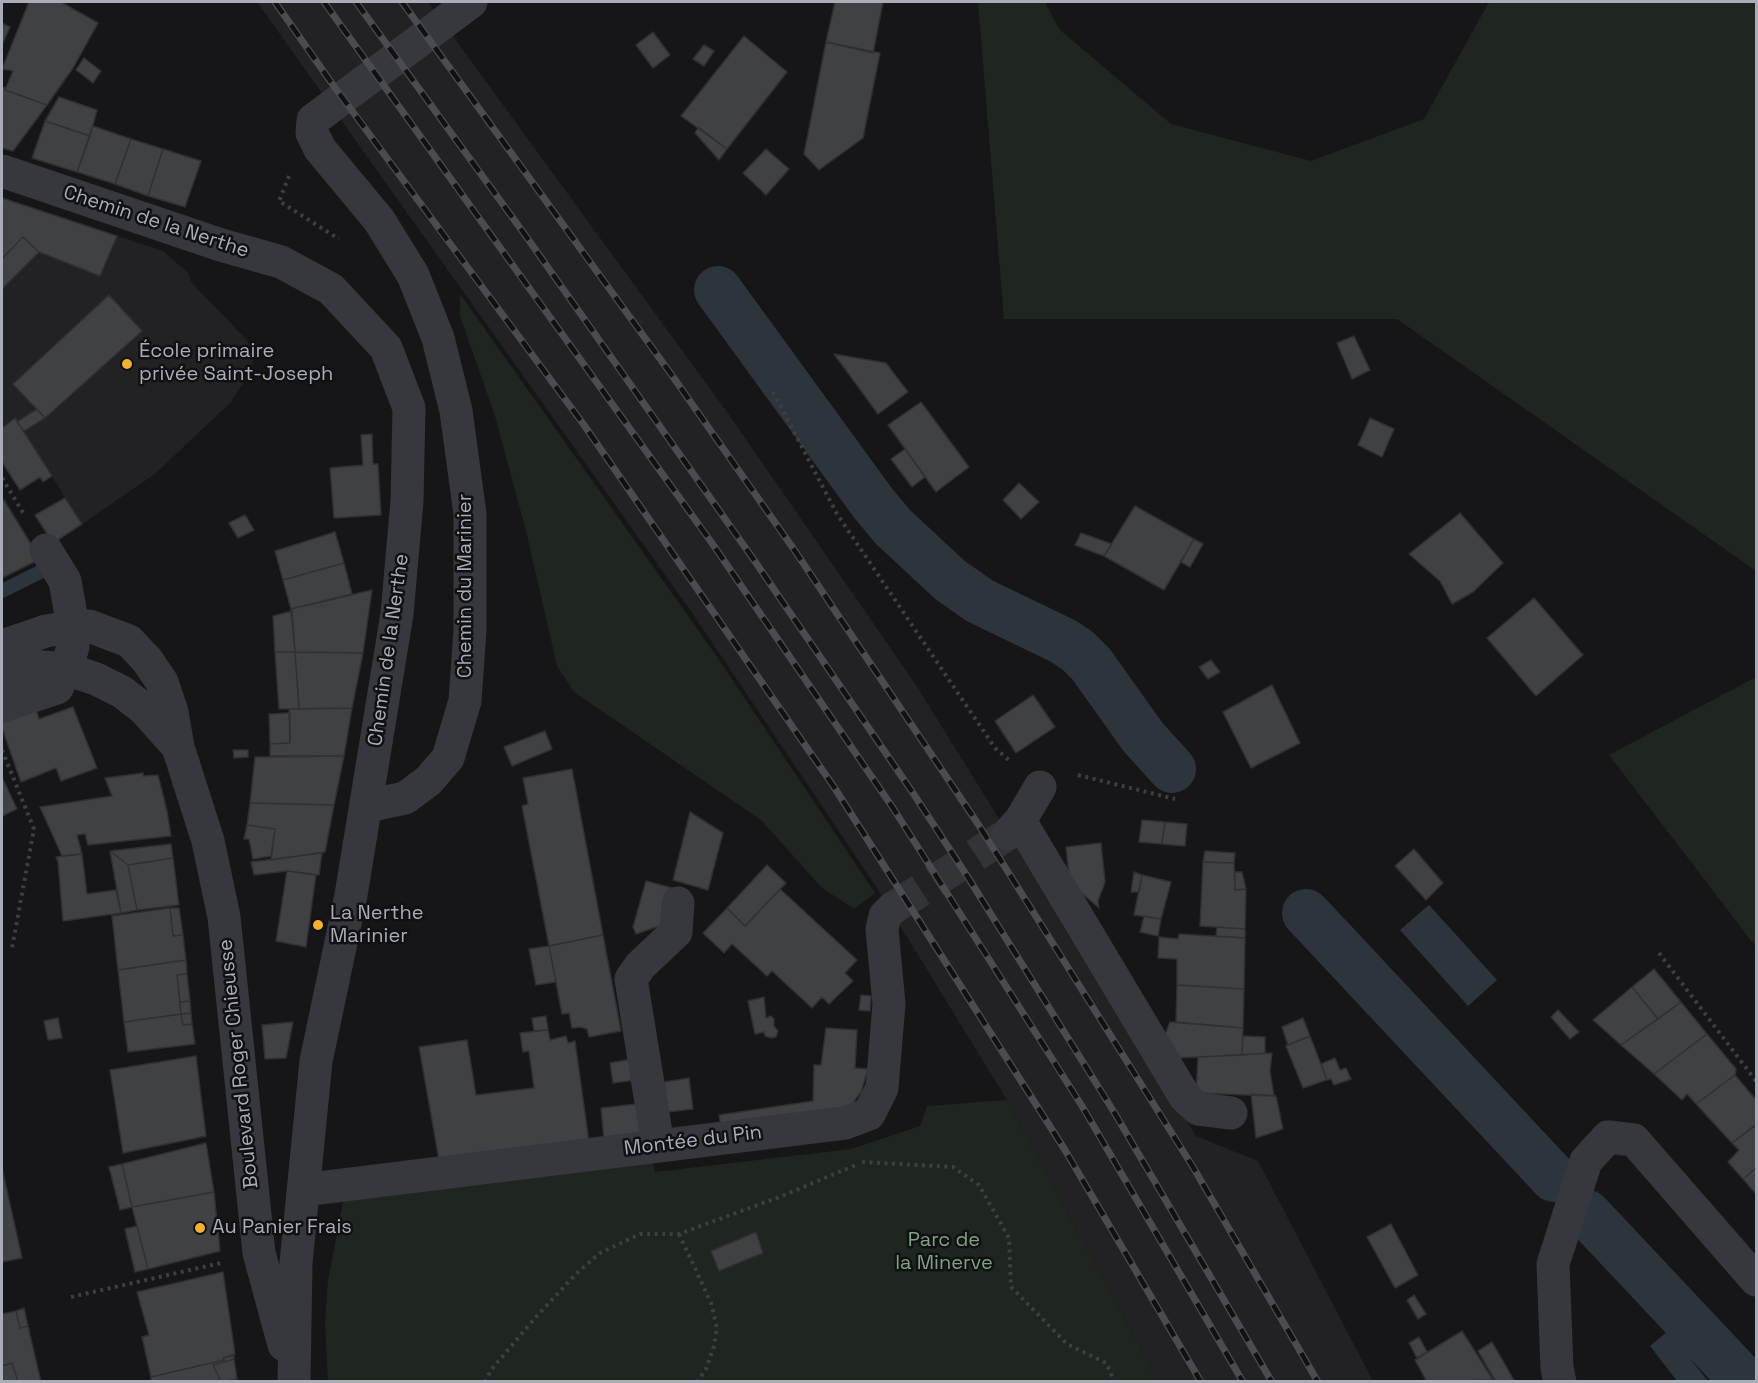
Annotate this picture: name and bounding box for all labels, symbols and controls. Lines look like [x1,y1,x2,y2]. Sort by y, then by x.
street label: Chemin de la Nerthe [60,181,252,263]
place label: École primaire privée Saint-Joseph [139,340,333,387]
marker: École primaire privée Saint-Joseph [120,357,134,371]
street label: Chemin du Marinier [454,494,478,678]
street label: Chemin de la Nerthe [364,552,414,748]
place label: La Nerthe Marinier [330,902,424,949]
marker: La Nerthe Marinier [311,918,325,932]
street label: Boulevard Roger Chieusse [214,938,264,1190]
street label: Montée du Pin [623,1121,763,1161]
place label: Au Panier Frais [212,1216,352,1240]
marker: Au Panier Frais [193,1221,207,1235]
park label: Parc de la Minerve [895,1229,993,1276]

